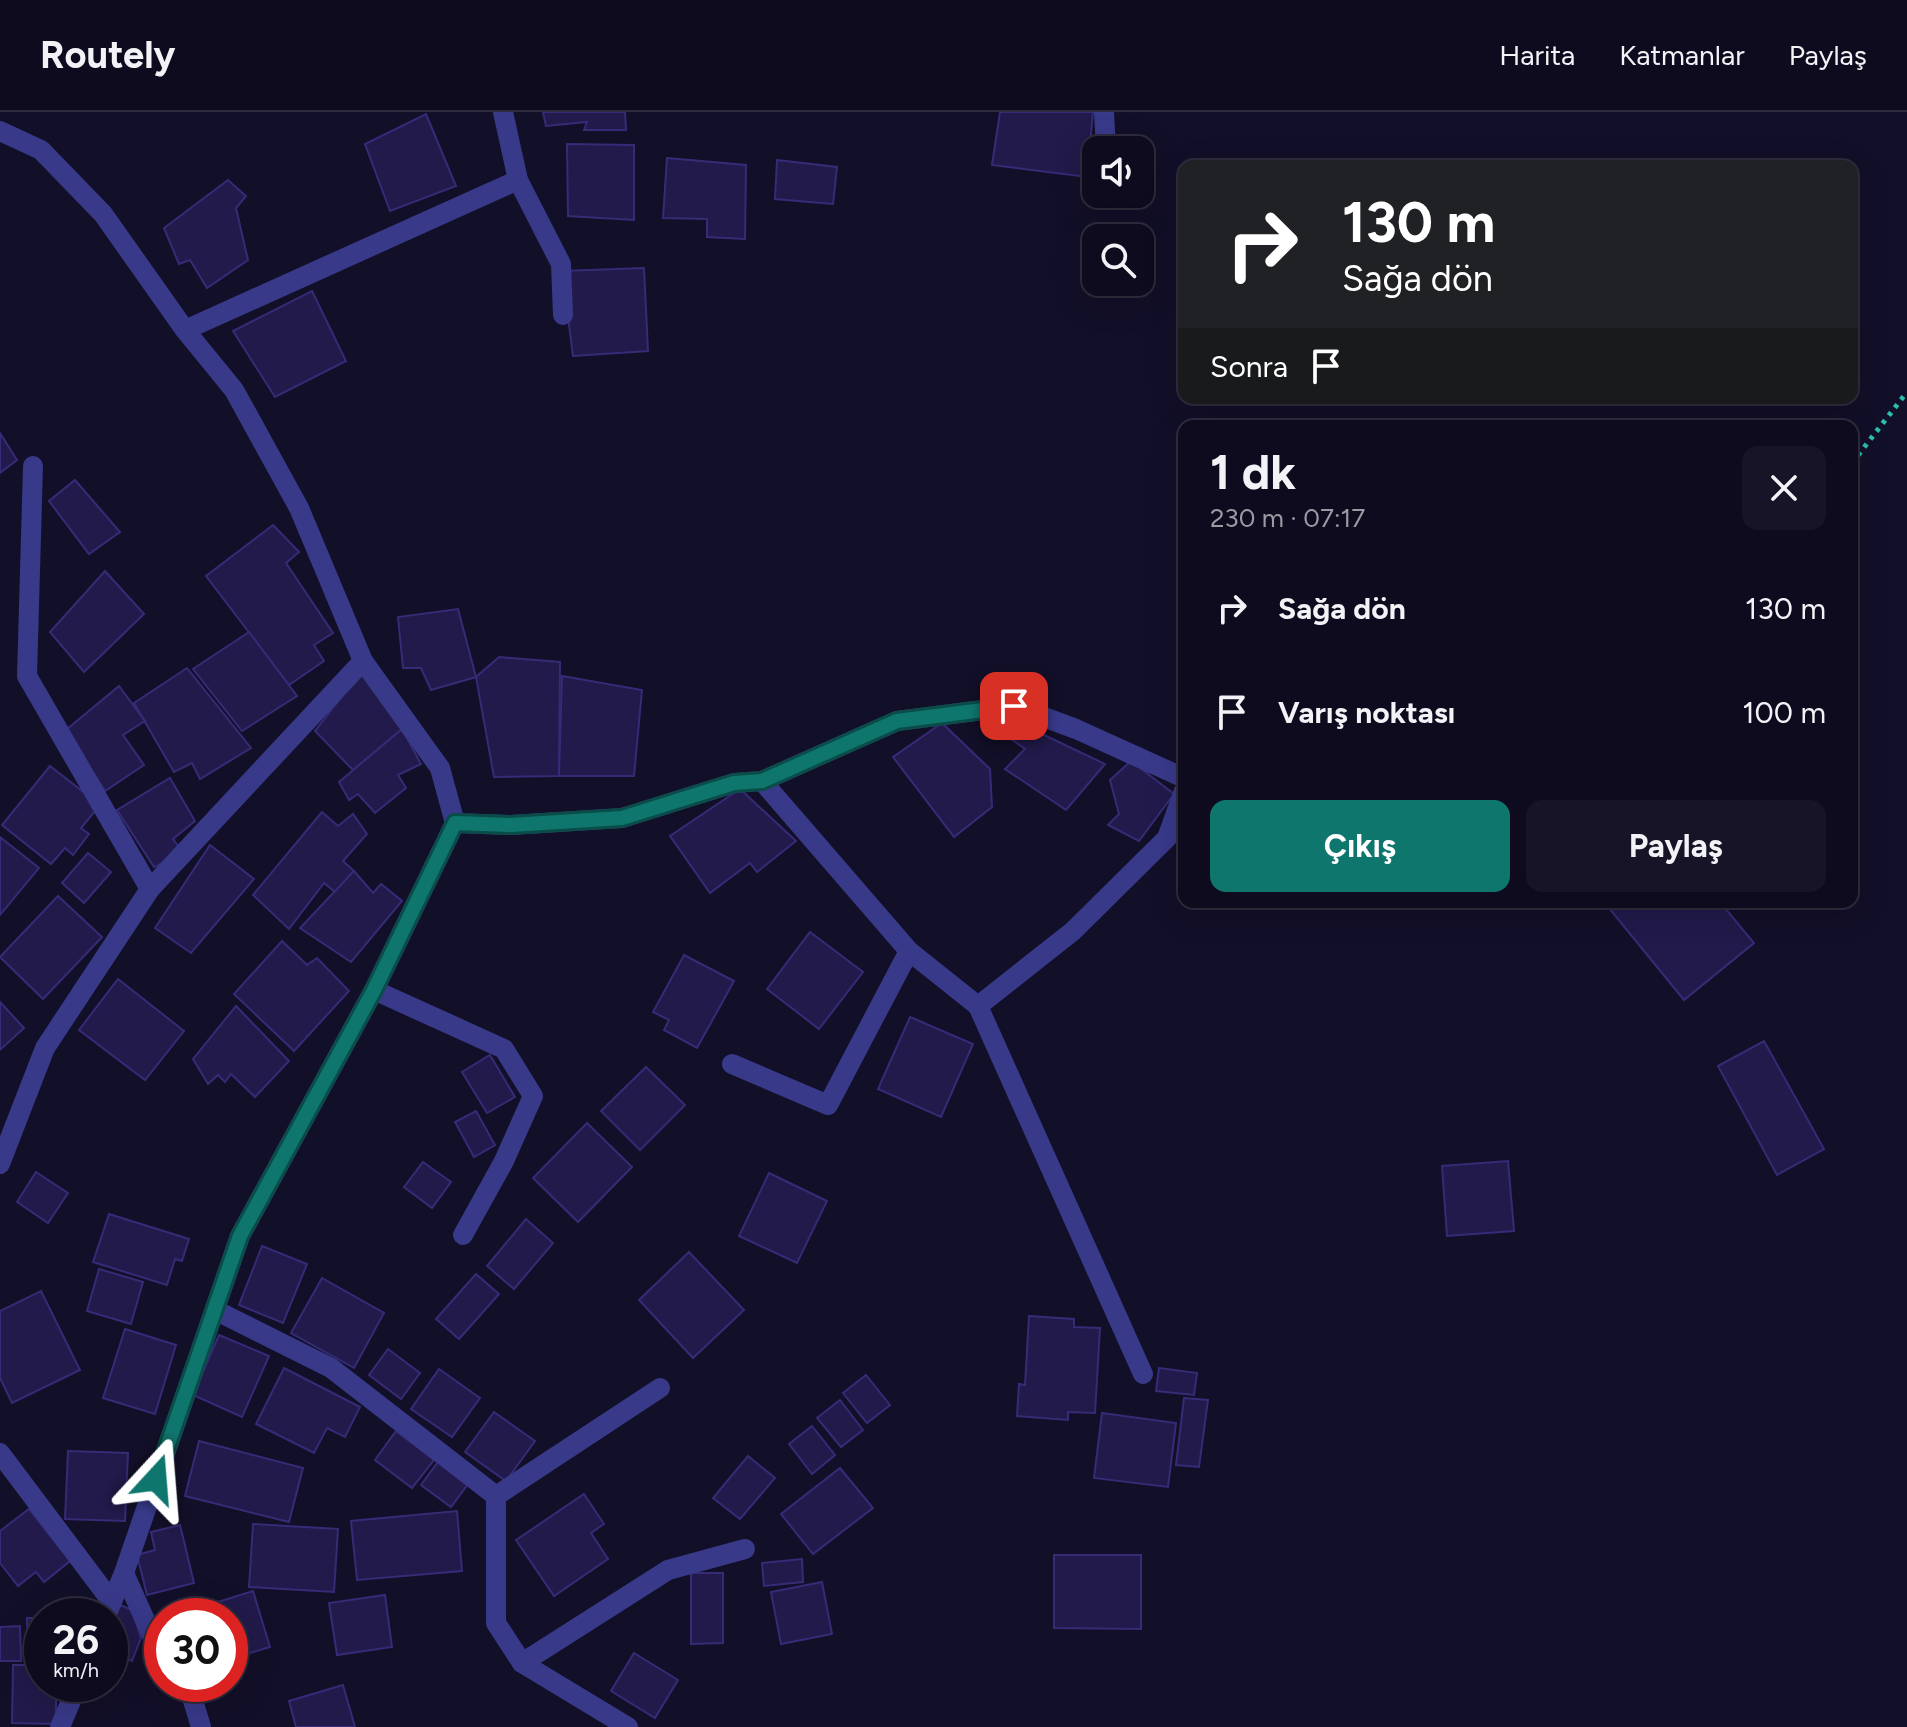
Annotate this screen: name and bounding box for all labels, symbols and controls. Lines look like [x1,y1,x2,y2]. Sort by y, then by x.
text: Routely [40,32,175,78]
text: Harita [1499,38,1575,72]
text: Katmanlar [1619,38,1745,72]
text: Paylaş [1789,38,1867,72]
map controls [1082,136,1154,296]
button: sound [1082,136,1154,208]
text: 130 m [1342,189,1495,256]
icon: right [1210,192,1314,296]
button: search [1082,224,1154,296]
text: Sağa dön [1342,257,1493,300]
icon: arrive [1304,344,1348,388]
text: Sonra [1210,348,1288,385]
text: 1 dk [1210,443,1296,501]
button: close [1742,446,1826,530]
text: 230 m · 07:17 [1210,502,1365,534]
icon: right [1210,586,1254,630]
text: Sağa dön [1278,590,1406,627]
text: 130 m [1745,590,1826,627]
pin [980,672,1048,740]
icon: arrive [992,684,1036,728]
icon: arrive [1210,690,1254,734]
text: Varış noktası [1278,694,1455,731]
text: 100 m [1742,694,1826,731]
button: Çıkış [1210,800,1510,892]
button: Paylaş [1526,800,1826,892]
position arrow [114,1437,198,1521]
speed limit sign: 30 [144,1598,248,1702]
text: 26 [53,1616,99,1664]
text: km/h [53,1658,99,1682]

